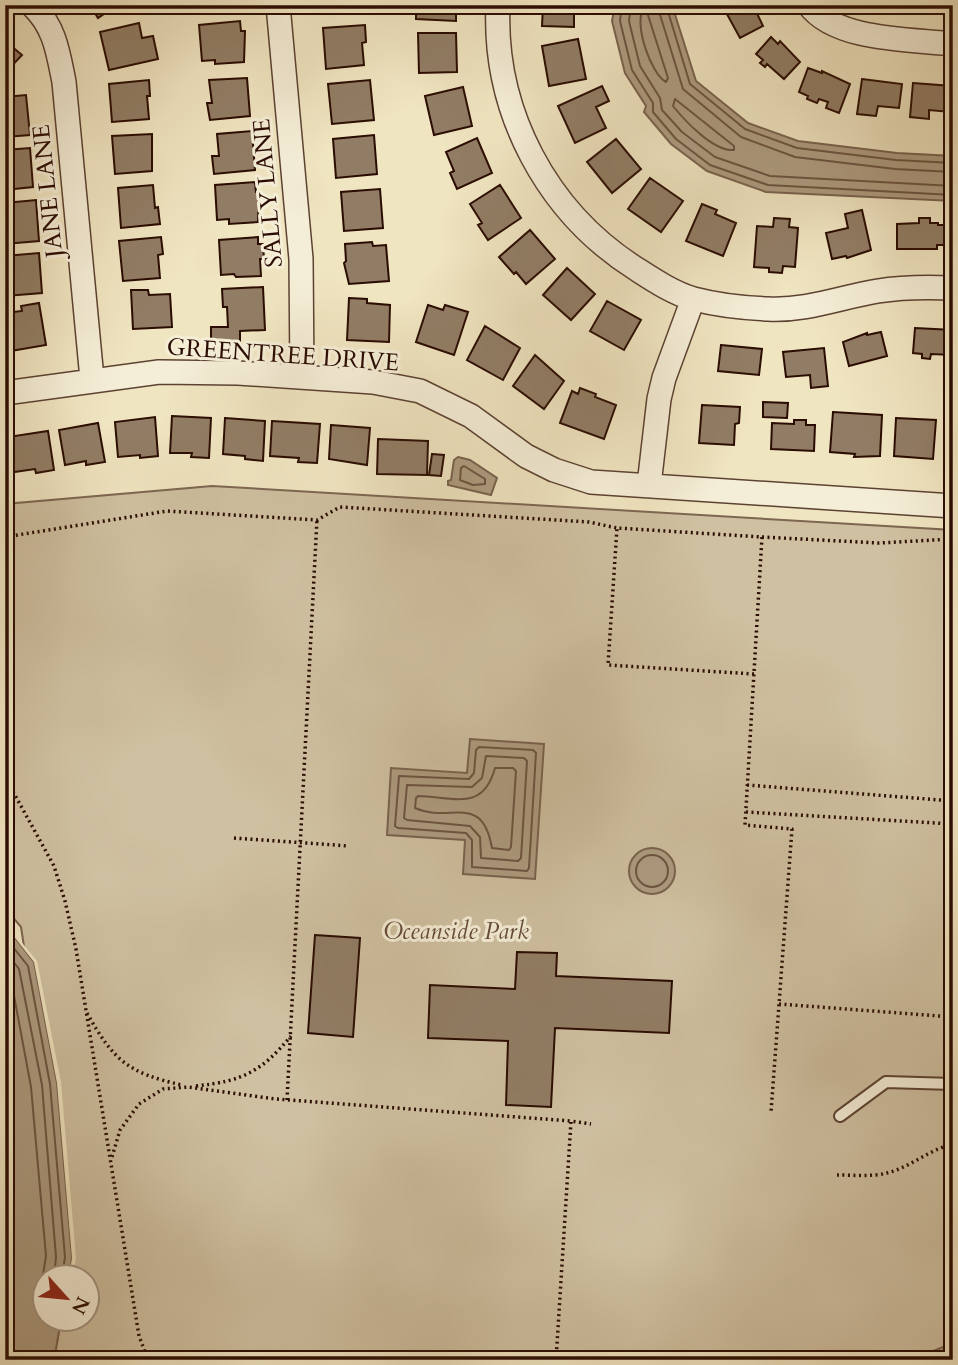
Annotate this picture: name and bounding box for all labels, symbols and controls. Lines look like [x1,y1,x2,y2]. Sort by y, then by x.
street label: SALLY LANE [245,117,291,269]
street label: JANE LANE [25,123,72,262]
street label: GREENTREE DRIVE [166,330,400,380]
park label: Oceanside Park [383,915,529,948]
north arrow [32,1264,102,1334]
text: N [65,1292,96,1319]

